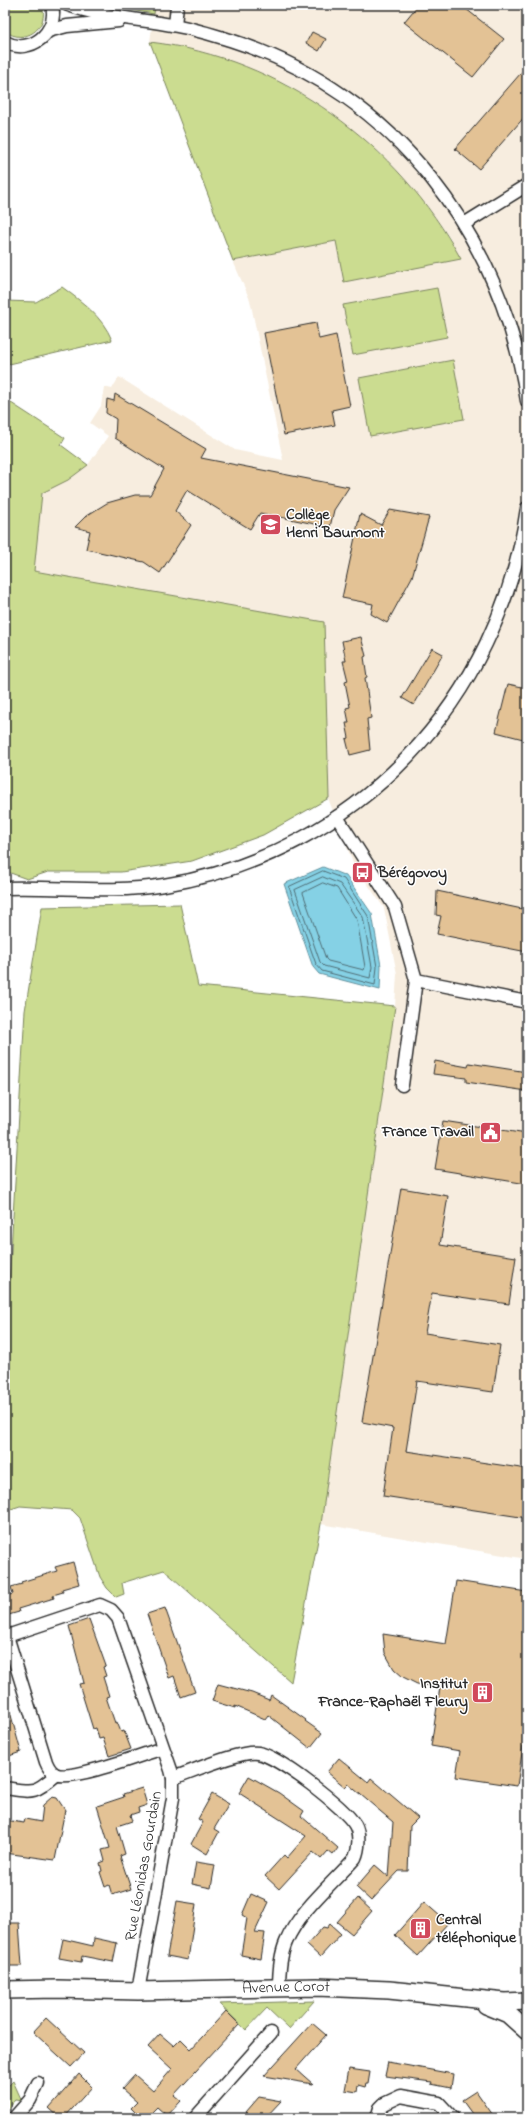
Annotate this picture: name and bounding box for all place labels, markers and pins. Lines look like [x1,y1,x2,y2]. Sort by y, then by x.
place label: Collège Henri Baumont [286,503,385,545]
school or university icon: Collège Henri Baumont [258,511,284,537]
bus stop icon: Bérégovoy [349,860,375,886]
place label: Bérégovoy [377,861,447,886]
public building icon: France Travail [477,1119,503,1145]
place label: France Travail [381,1120,474,1144]
place label: Institut France-Raphaël Fleury [317,1672,469,1715]
building icon: Institut France-Raphaël Fleury [470,1680,496,1706]
place label: Central téléphonique [435,1908,517,1950]
building icon: Central téléphonique [408,1916,434,1942]

